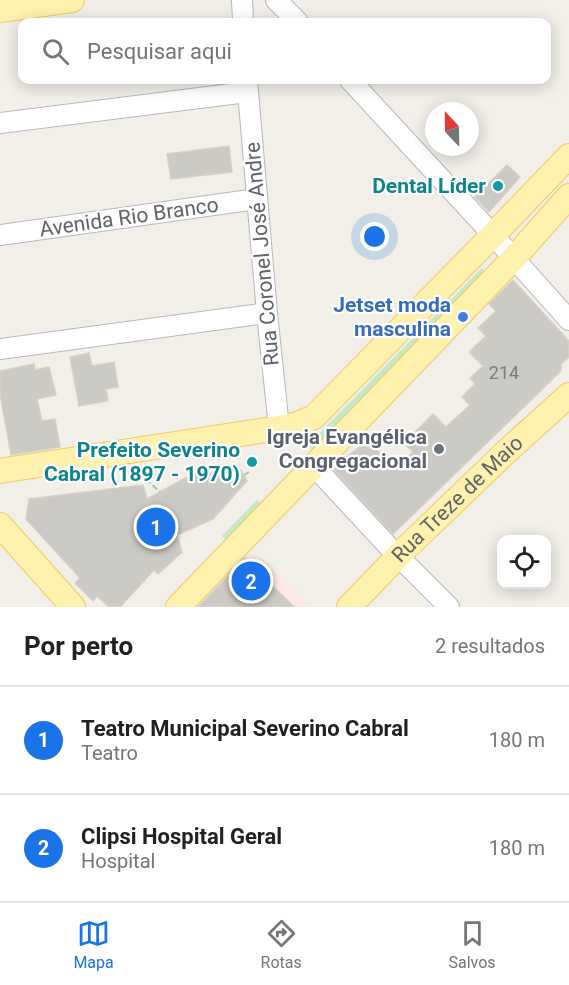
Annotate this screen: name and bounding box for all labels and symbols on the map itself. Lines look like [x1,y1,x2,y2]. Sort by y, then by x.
north arrow [425,102,479,156]
street label: Rua Coronel José Andre [240,141,284,367]
place label: Dental Líder [372,174,486,198]
marker: Dental Líder [491,179,505,193]
street label: Avenida Rio Branco [38,193,220,241]
your location [360,222,389,251]
place label: Jetset moda masculina [333,293,451,341]
marker: Jetset moda masculina [456,310,470,324]
house number: 214 [489,362,519,383]
place label: Igreja Evangélica Congregacional [266,425,427,473]
street label: Rua Treze de Maio [387,431,528,567]
place label: Prefeito Severino Cabral (1897 - 1970) [44,438,240,486]
marker: Igreja Evangélica Congregacional [432,442,446,456]
marker: Prefeito Severino Cabral (1897 - 1970) [245,455,259,469]
pin: 1 [136,504,176,550]
pin: 2 [232,558,270,604]

